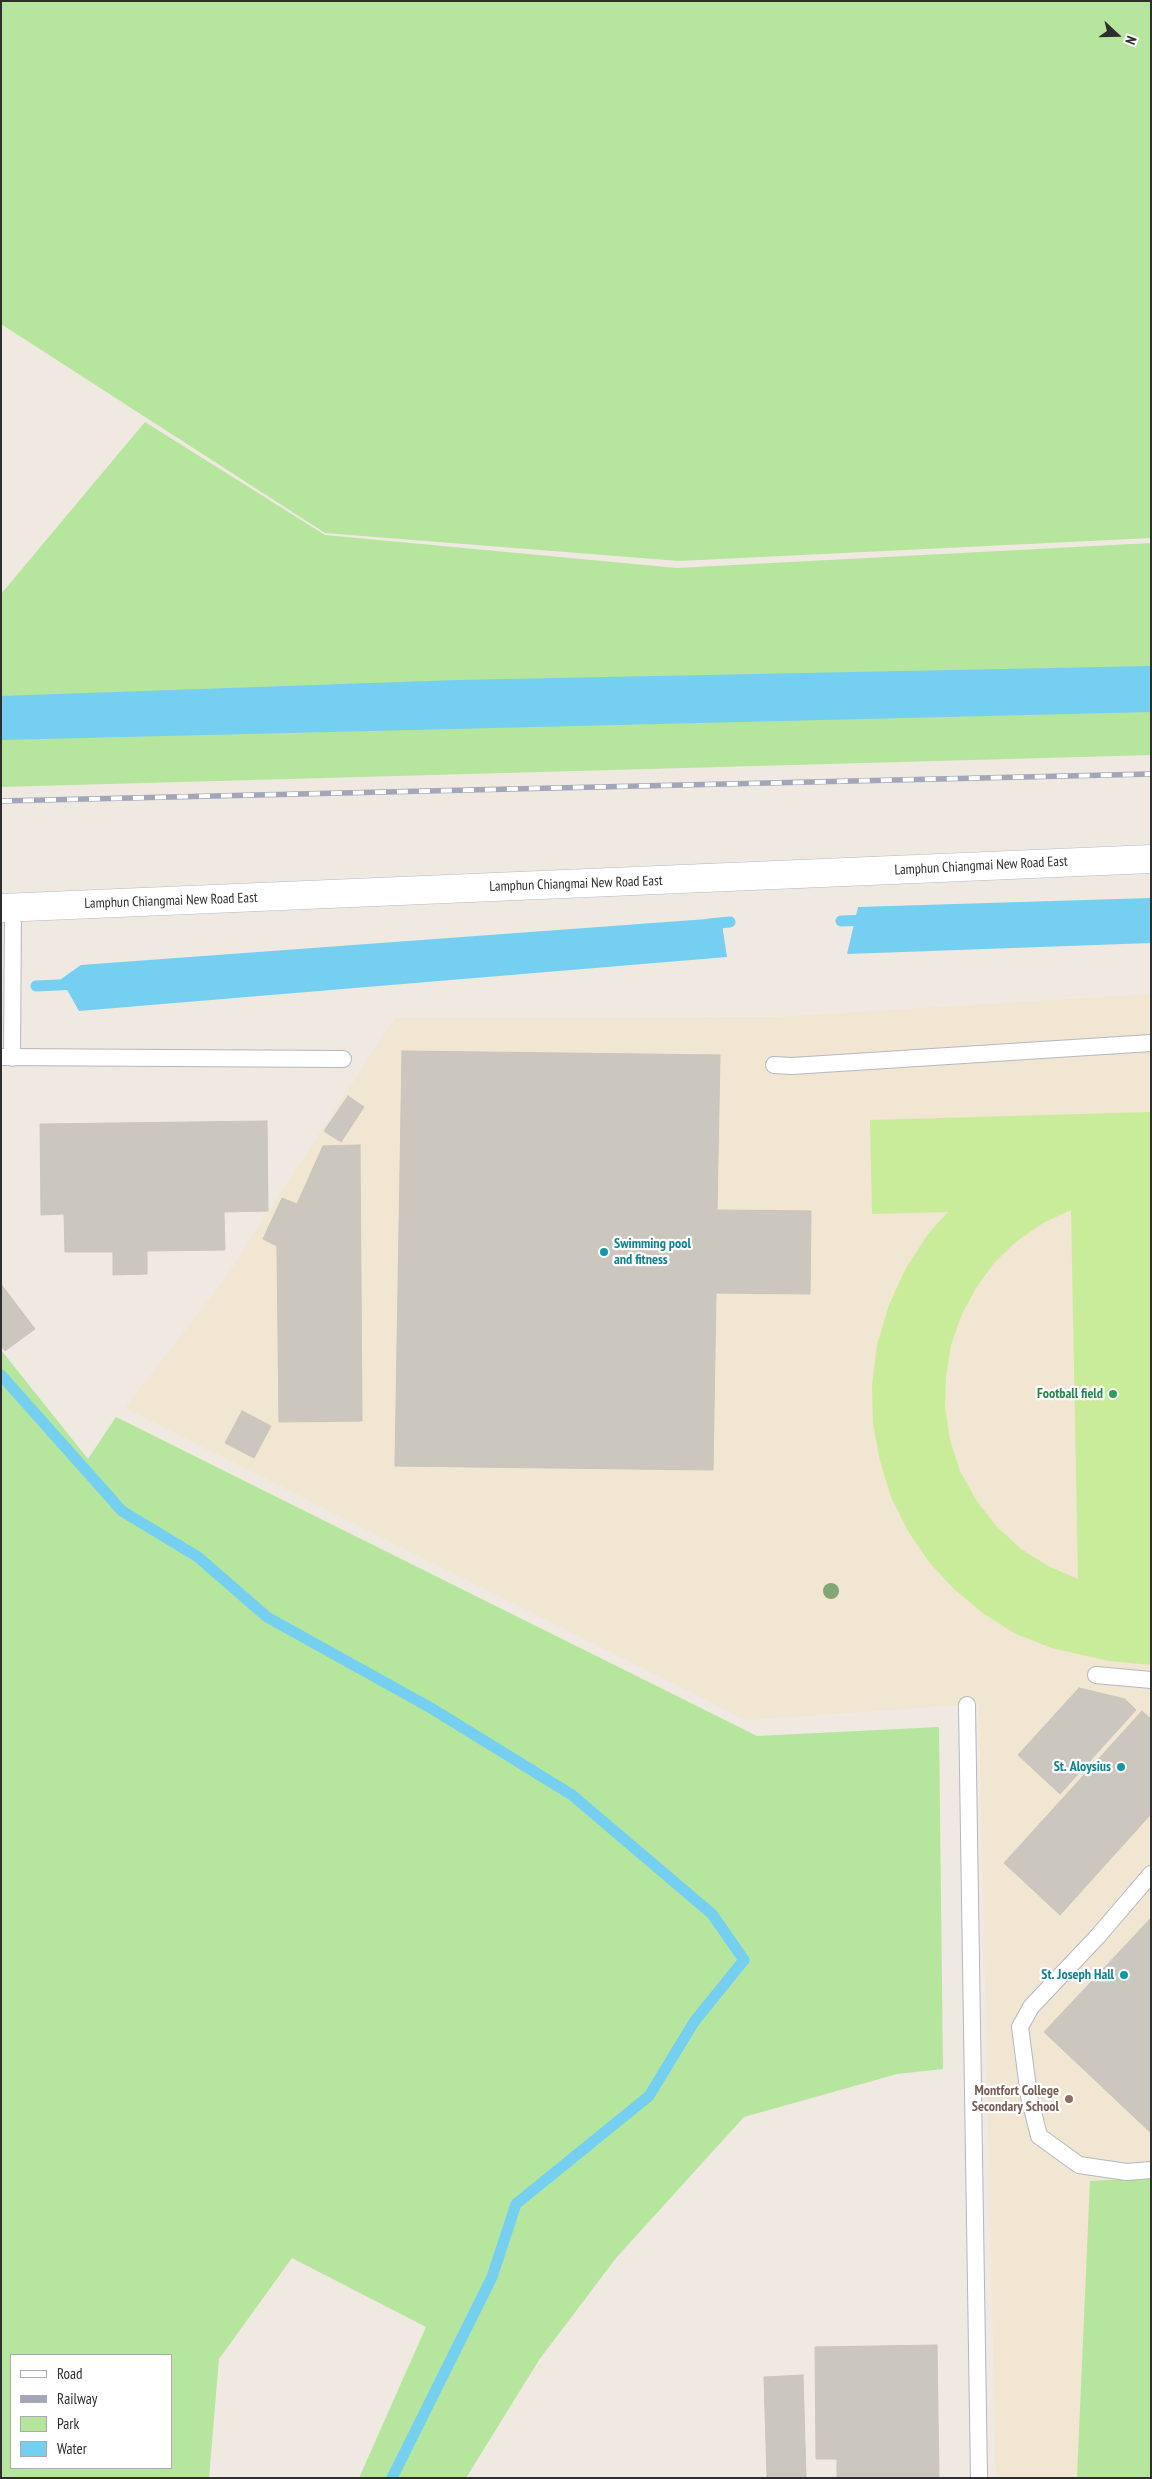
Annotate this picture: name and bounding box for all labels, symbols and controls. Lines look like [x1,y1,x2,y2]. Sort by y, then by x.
north arrow [1092,10,1142,60]
text: N [1121,34,1141,47]
street label: Lamphun Chiangmai New Road East [894,853,1068,879]
street label: Lamphun Chiangmai New Road East [489,873,663,895]
street label: Lamphun Chiangmai New Road East [84,890,258,912]
place label: Swimming pool and fitness [614,1236,691,1268]
marker: Swimming pool and fitness [598,1246,610,1258]
place label: Football field [1037,1386,1103,1402]
marker: Football field [1107,1388,1119,1400]
place label: St. Aloysius [1054,1759,1111,1775]
marker: St. Aloysius [1115,1761,1127,1773]
place label: St. Joseph Hall [1041,1967,1114,1983]
marker: St. Joseph Hall [1118,1969,1130,1981]
place label: Montfort College Secondary School [972,2083,1059,2116]
marker: Montfort College Secondary School [1063,2093,1075,2105]
legend [10,2354,172,2469]
text: Road [57,2364,83,2383]
text: Railway [57,2389,97,2408]
text: Park [57,2414,79,2433]
text: Water [57,2439,87,2458]

